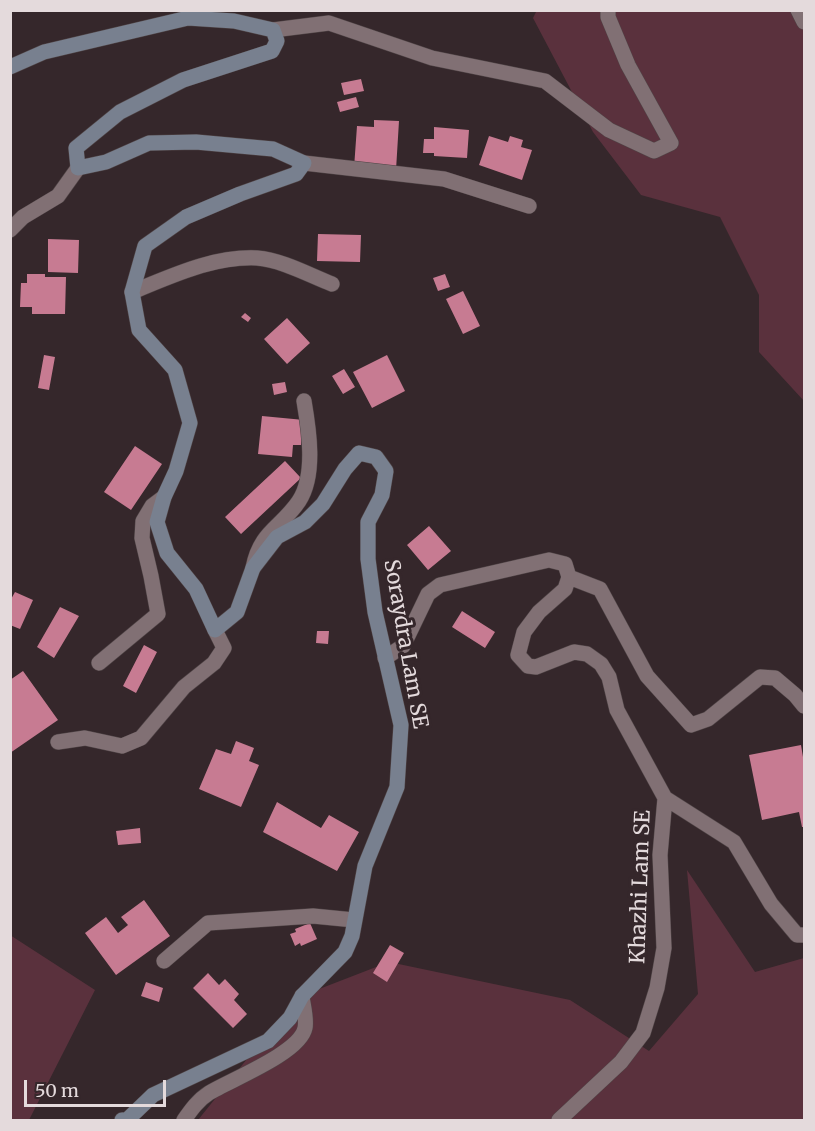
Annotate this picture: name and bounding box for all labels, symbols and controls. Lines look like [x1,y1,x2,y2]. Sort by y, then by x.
street label: Soraydra Lam SE [378,557,432,731]
street label: Khazhi Lam SE [626,810,656,964]
scale bar [27,1068,170,1106]
text: 50 m [35,1079,79,1102]

